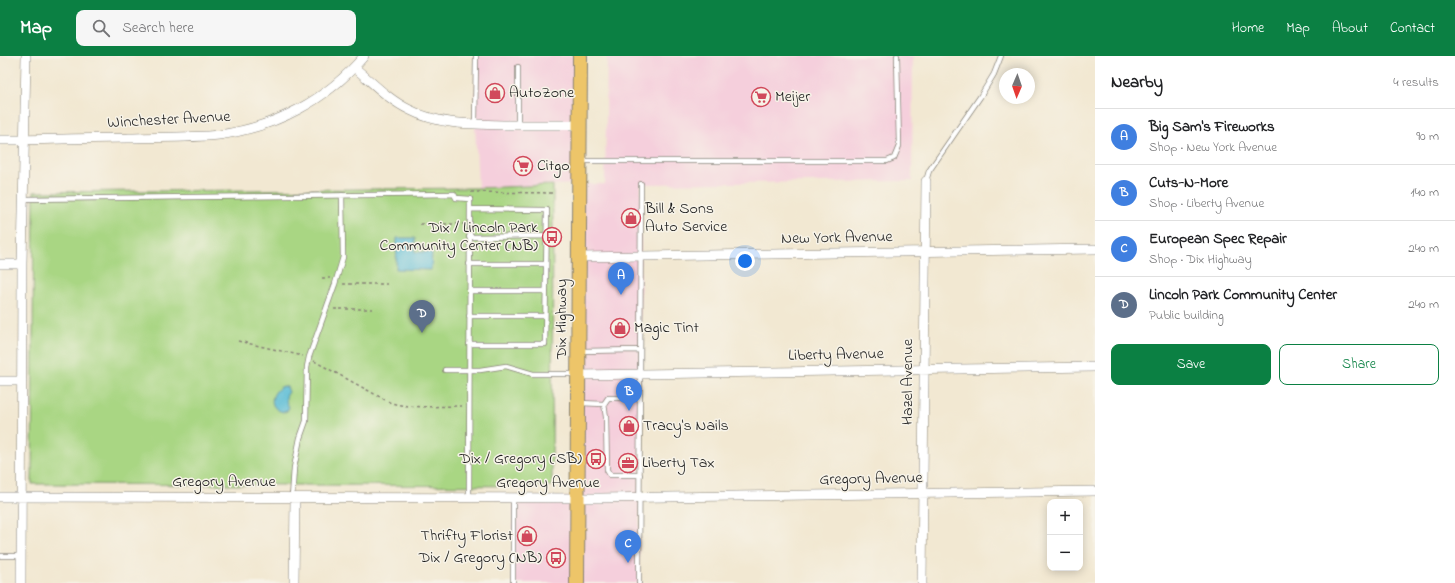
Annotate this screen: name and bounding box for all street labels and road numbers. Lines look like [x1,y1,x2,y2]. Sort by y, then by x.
street label: Winchester Avenue [107,105,232,135]
street label: New York Avenue [781,225,894,251]
street label: Dix Highway [550,279,574,360]
street label: Hazel Avenue [896,338,920,425]
street label: Liberty Avenue [788,342,885,368]
street label: Gregory Avenue [819,466,924,492]
street label: Gregory Avenue [172,470,277,494]
street label: Gregory Avenue [496,471,601,495]

